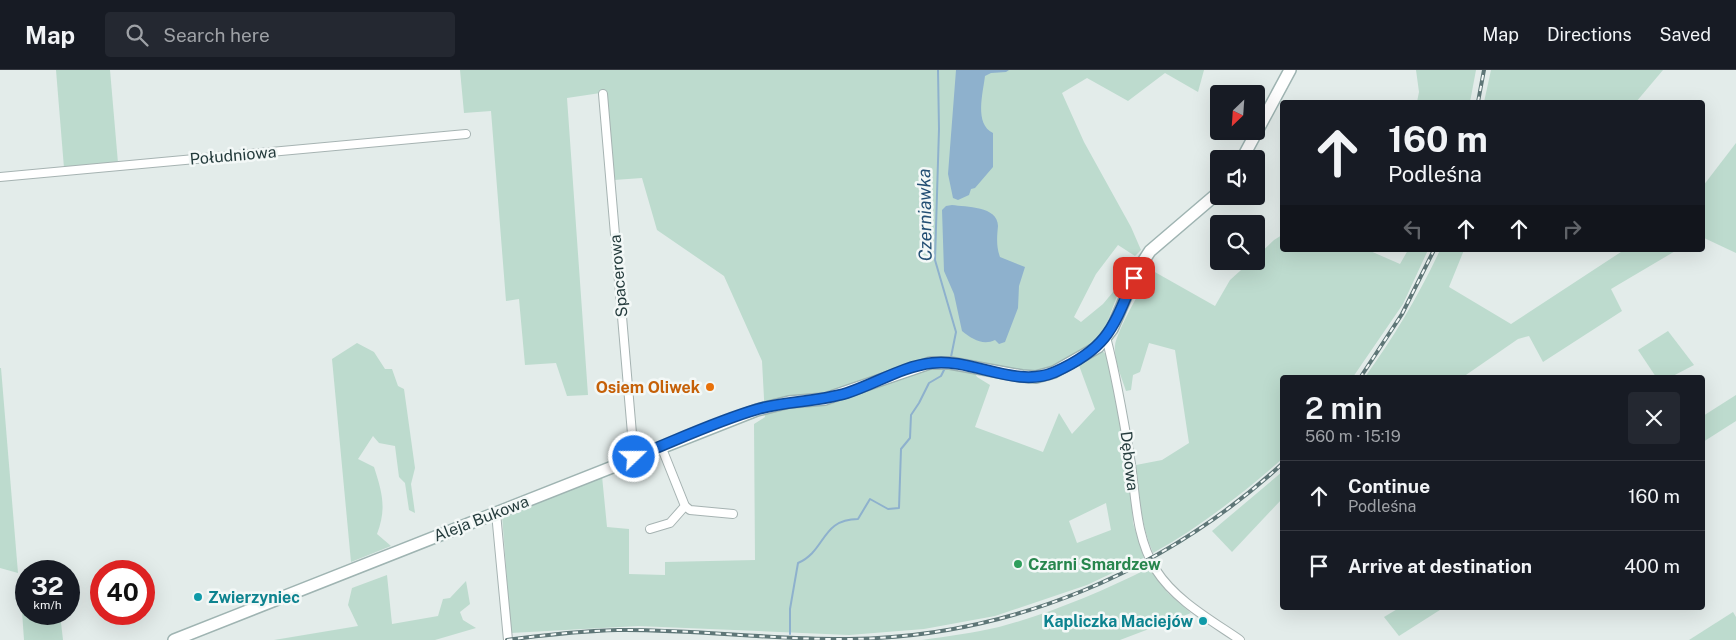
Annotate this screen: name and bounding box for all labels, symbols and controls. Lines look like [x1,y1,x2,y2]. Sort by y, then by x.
search box [105,12,455,57]
text: Map [25,21,75,49]
icon: search [123,21,151,49]
text: Search here [163,24,270,46]
text: Map [1482,24,1519,45]
text: Directions [1547,24,1632,45]
text: Saved [1660,24,1711,45]
north arrow [1210,85,1265,140]
map controls [1210,85,1265,270]
text: 160 m [1388,119,1488,160]
icon: ahead [1305,120,1370,185]
street label: Południowa [189,142,277,169]
button: sound [1210,150,1265,205]
text: Podleśna [1388,161,1482,187]
water label: Czerniawka [913,168,936,262]
button: search [1210,215,1265,270]
icon: left [1399,215,1427,243]
icon: ahead [1452,215,1480,243]
icon: ahead [1505,215,1533,243]
icon: right [1558,215,1586,243]
street label: Spacerowa [605,234,632,318]
pin [1113,257,1155,299]
icon: arrive [1120,264,1148,292]
place label: Osiem Oliwek [596,378,700,397]
marker: Osiem Oliwek [704,381,716,393]
text: 2 min [1305,390,1382,426]
button: close [1628,392,1680,444]
text: 560 m · 15:19 [1305,427,1401,446]
position arrow [607,430,659,482]
street label: Dębowa [1116,430,1143,492]
text: Continue [1348,475,1430,497]
icon: ahead [1305,482,1333,510]
text: 160 m [1628,485,1680,507]
street label: Aleja Bukowa [431,492,532,545]
text: Podleśna [1348,497,1416,516]
icon: arrive [1305,552,1333,580]
place label: Czarni Smardzew [1028,555,1161,574]
text: Arrive at destination [1348,555,1532,577]
text: 400 m [1624,555,1680,577]
marker: Czarni Smardzew [1012,558,1024,570]
speed limit sign: 40 [90,560,155,625]
text: 32 [31,571,64,601]
place label: Zwierzyniec [208,588,300,607]
marker: Zwierzyniec [192,591,204,603]
text: km/h [33,598,62,612]
place label: Kapliczka Maciejów [1043,612,1193,631]
marker: Kapliczka Maciejów [1197,615,1209,627]

